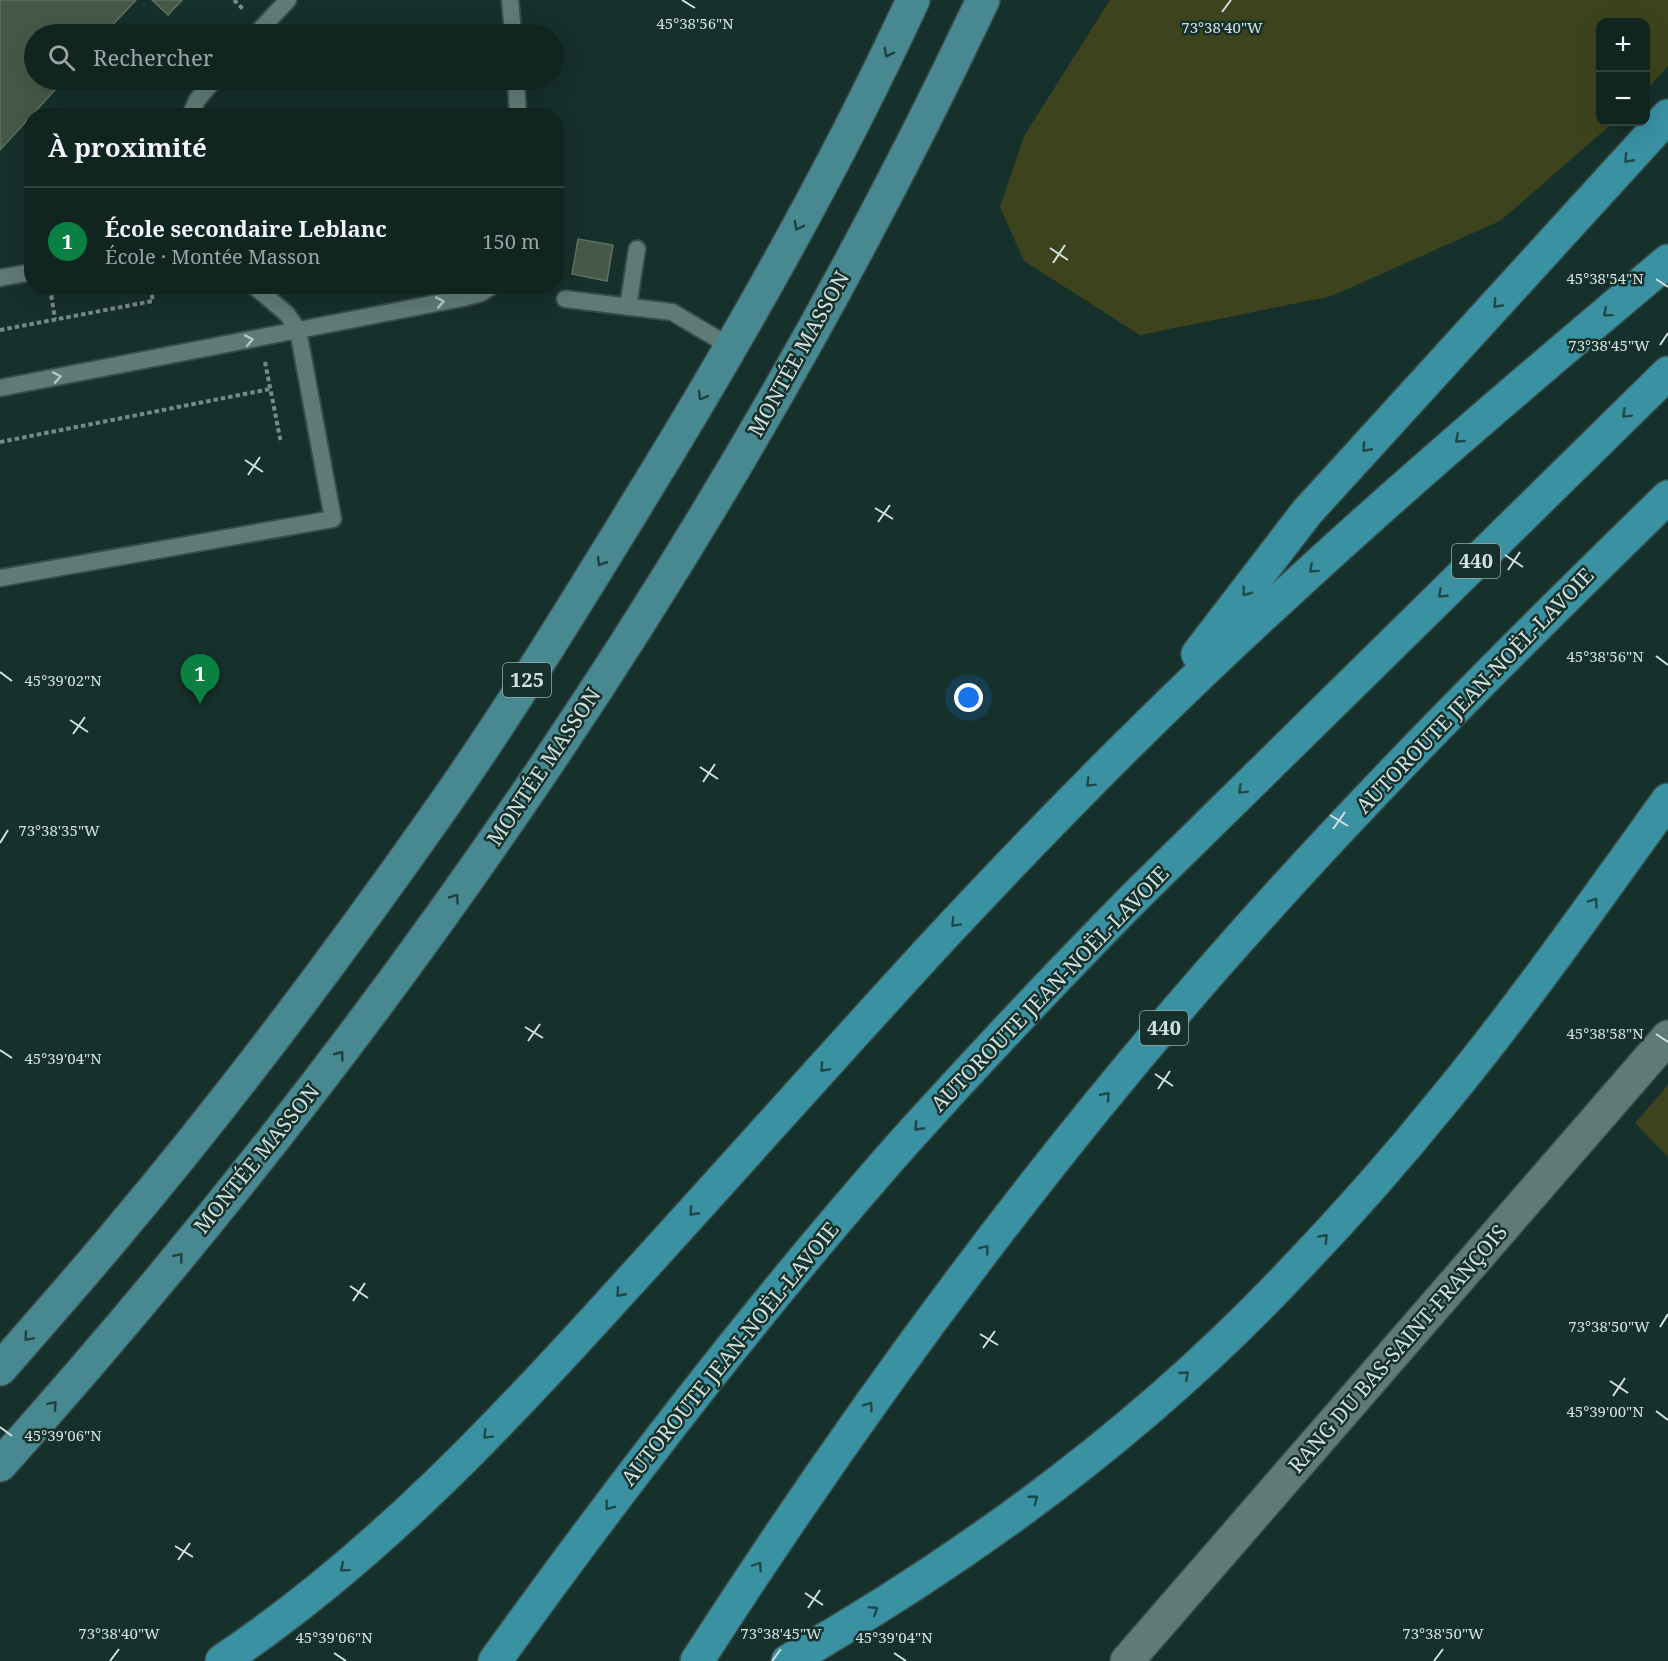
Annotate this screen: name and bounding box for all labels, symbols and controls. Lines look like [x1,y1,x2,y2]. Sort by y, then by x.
text: 45°38'56"N [656,13,734,33]
text: 73°38'40"W [1181,17,1263,37]
map controls [1596,18,1650,126]
button: + [1596,18,1650,72]
search box [24,24,564,90]
icon: search [45,41,78,74]
text: Rechercher [93,42,213,72]
one-way arrow [884,47,895,57]
button: − [1596,72,1650,126]
text: À proximité [48,129,207,165]
one-way arrow [1625,152,1636,163]
text: École secondaire Leblanc [105,213,387,243]
one-way arrow [794,219,805,230]
text: 1 [62,228,73,255]
text: 150 m [482,228,540,255]
text: École · Montée Masson [105,243,320,270]
street label: MONTÉE MASSON [741,266,855,441]
text: 45°38'54"N [1566,268,1644,288]
one-way arrow [435,296,445,309]
one-way arrow [1493,297,1504,308]
one-way arrow [1603,305,1614,316]
one-way arrow [243,334,253,347]
text: 73°38'45"W [1568,335,1650,355]
one-way arrow [52,371,62,384]
one-way arrow [698,390,710,400]
one-way arrow [1623,406,1634,417]
one-way arrow [1455,432,1466,443]
one-way arrow [1362,441,1373,452]
road number: 440 [1452,544,1500,578]
one-way arrow [597,556,609,566]
street label: AUTOROUTE JEAN-NOËL-LAVOIE [1349,561,1599,819]
one-way arrow [1309,562,1320,573]
one-way arrow [1242,585,1253,596]
one-way arrow [1438,587,1448,598]
text: 45°38'56"N [1566,646,1644,666]
pin: 1 [180,654,220,704]
road number: 125 [503,663,551,697]
text: 45°39'02"N [24,670,102,690]
street label: MONTÉE MASSON [480,682,606,851]
your location [954,683,983,712]
one-way arrow [1087,775,1098,786]
one-way arrow [1239,783,1249,794]
text: 73°38'35"W [18,820,100,840]
street label: AUTOROUTE JEAN-NOËL-LAVOIE [924,859,1174,1117]
one-way arrow [448,893,459,904]
one-way arrow [1586,898,1597,909]
one-way arrow [951,917,962,927]
road number: 440 [1140,1011,1188,1045]
text: 45°38'58"N [1566,1023,1644,1043]
text: 45°39'04"N [24,1048,102,1068]
one-way arrow [332,1051,343,1062]
one-way arrow [820,1061,831,1072]
street label: MONTÉE MASSON [187,1078,325,1239]
one-way arrow [1099,1092,1110,1103]
one-way arrow [914,1121,925,1131]
one-way arrow [689,1206,700,1216]
street label: AUTOROUTE JEAN-NOËL-LAVOIE [614,1216,844,1491]
street label: RANG DU BAS-SAINT-FRANÇOIS [1282,1218,1513,1478]
one-way arrow [1317,1235,1328,1245]
one-way arrow [978,1245,989,1256]
one-way arrow [172,1252,183,1263]
one-way arrow [616,1286,627,1297]
text: 73°38'50"W [1568,1316,1650,1336]
one-way arrow [24,1330,35,1341]
one-way arrow [1178,1371,1189,1382]
one-way arrow [46,1401,57,1412]
one-way arrow [862,1401,873,1412]
text: 45°39'00"N [1566,1401,1644,1421]
text: 45°39'06"N [24,1425,102,1445]
one-way arrow [483,1428,494,1439]
one-way arrow [1028,1495,1039,1506]
one-way arrow [605,1499,616,1510]
one-way arrow [340,1561,351,1572]
one-way arrow [751,1562,763,1572]
one-way arrow [868,1607,879,1618]
text: 73°38'40"W [78,1623,160,1643]
text: 73°38'45"W [740,1623,822,1643]
text: 73°38'50"W [1402,1623,1484,1643]
text: 45°39'06"N [295,1627,373,1647]
text: 45°39'04"N [855,1627,933,1647]

